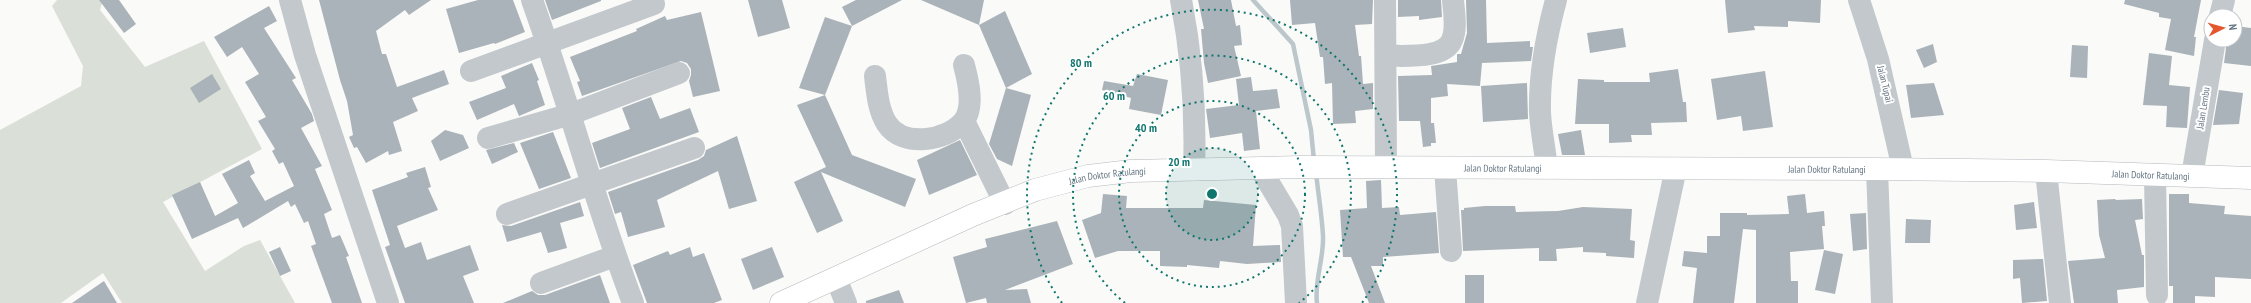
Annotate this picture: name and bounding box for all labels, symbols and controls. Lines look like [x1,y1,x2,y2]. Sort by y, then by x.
north arrow [2203,8,2243,48]
text: N [2226,23,2240,31]
text: 80 m [1070,55,1092,70]
street label: Jalan Tupai [1874,63,1896,104]
street label: Jalan Lembu [2193,86,2213,131]
text: 60 m [1103,88,1125,103]
text: 40 m [1135,120,1157,135]
text: 20 m [1168,154,1190,169]
street label: Jalan Doktor Ratulangi [1463,161,1542,174]
street label: Jalan Doktor Ratulangi [1787,162,1866,175]
street label: Jalan Doktor Ratulangi [1066,164,1146,188]
street label: Jalan Doktor Ratulangi [2111,167,2190,182]
centre of rings [1205,187,1219,201]

